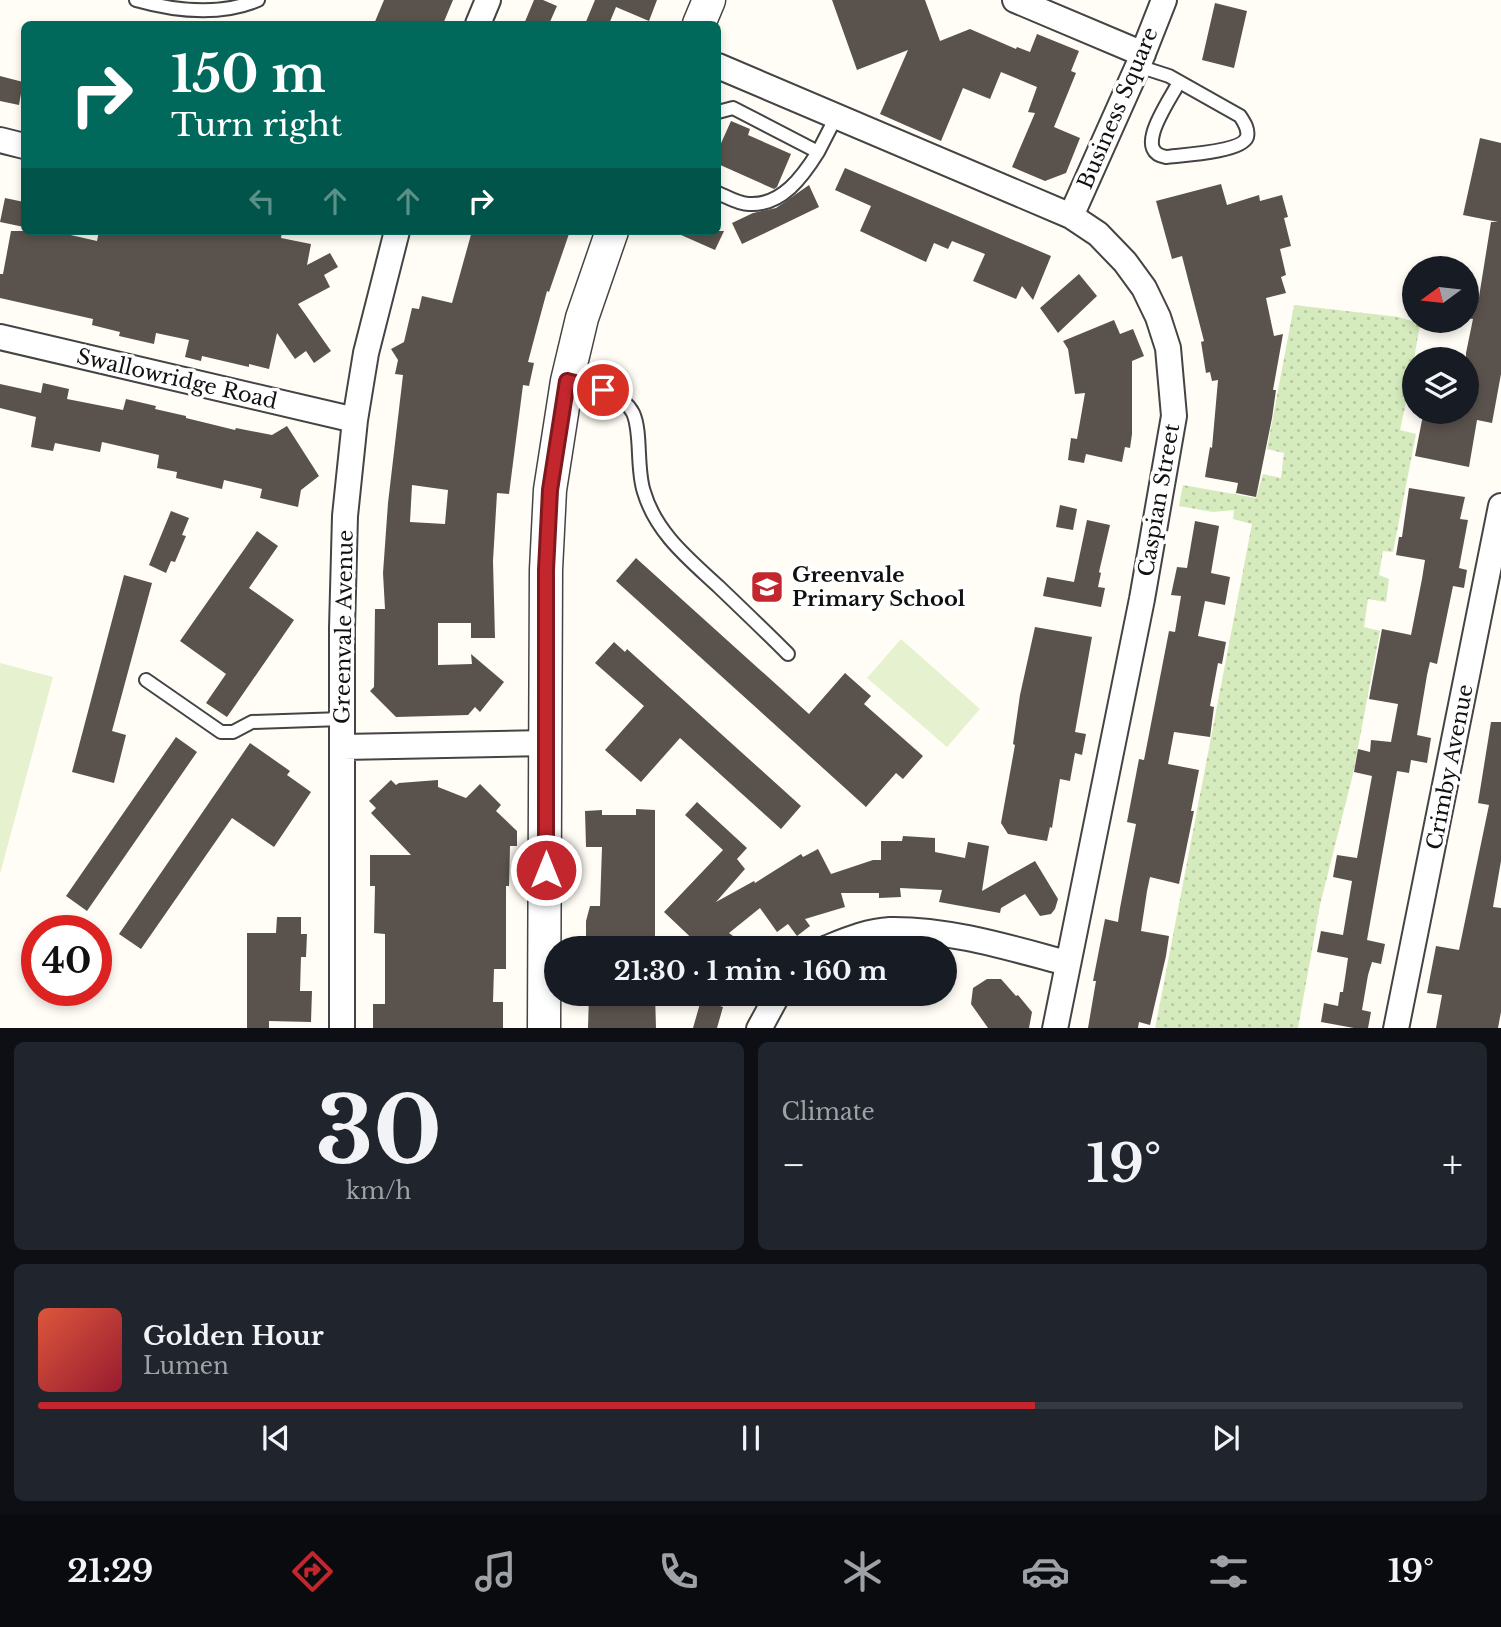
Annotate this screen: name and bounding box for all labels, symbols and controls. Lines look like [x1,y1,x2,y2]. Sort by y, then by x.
street label: Business Square [1072,23,1164,193]
text: 150 m [171,44,326,105]
icon: right [56,49,147,140]
text: Turn right [171,105,342,145]
icon: left [243,182,281,220]
icon: ahead [316,182,354,220]
icon: ahead [389,182,427,220]
icon: right [462,182,500,220]
north arrow [1402,256,1479,332]
map controls [1402,256,1479,424]
street label: Swallowridge Road [74,343,280,415]
button: layers [1402,347,1479,424]
pin [573,360,633,420]
icon: arrive [584,371,622,409]
street label: Caspian Street [1133,421,1185,578]
street label: Greenvale Avenue [329,530,359,724]
place label: Greenvale Primary School [792,562,966,612]
school or university icon: Greenvale Primary School [748,568,786,606]
street label: Crimby Avenue [1421,682,1479,852]
position arrow [509,833,583,907]
speed limit sign: 40 [21,915,112,1006]
text: 21:30 · 1 min · 160 m [614,955,887,987]
text: 30 [315,1075,442,1188]
text: Climate [782,1098,875,1126]
text: 19° [1086,1132,1161,1196]
text: − [782,1141,806,1188]
text: + [1442,1141,1463,1188]
text: km/h [346,1177,411,1205]
text: Golden Hour [143,1320,324,1352]
text: Lumen [143,1352,229,1380]
icon: previous [257,1419,295,1457]
icon: pause [732,1419,770,1457]
icon: next [1207,1419,1245,1457]
icon: directions [288,1547,337,1596]
icon: music [471,1547,520,1596]
icon: phone [654,1547,703,1596]
icon: climate [838,1547,887,1596]
icon: car [1021,1547,1070,1596]
icon: filters [1204,1547,1253,1596]
text: 21:29 [67,1551,153,1591]
text: 19° [1388,1551,1434,1591]

